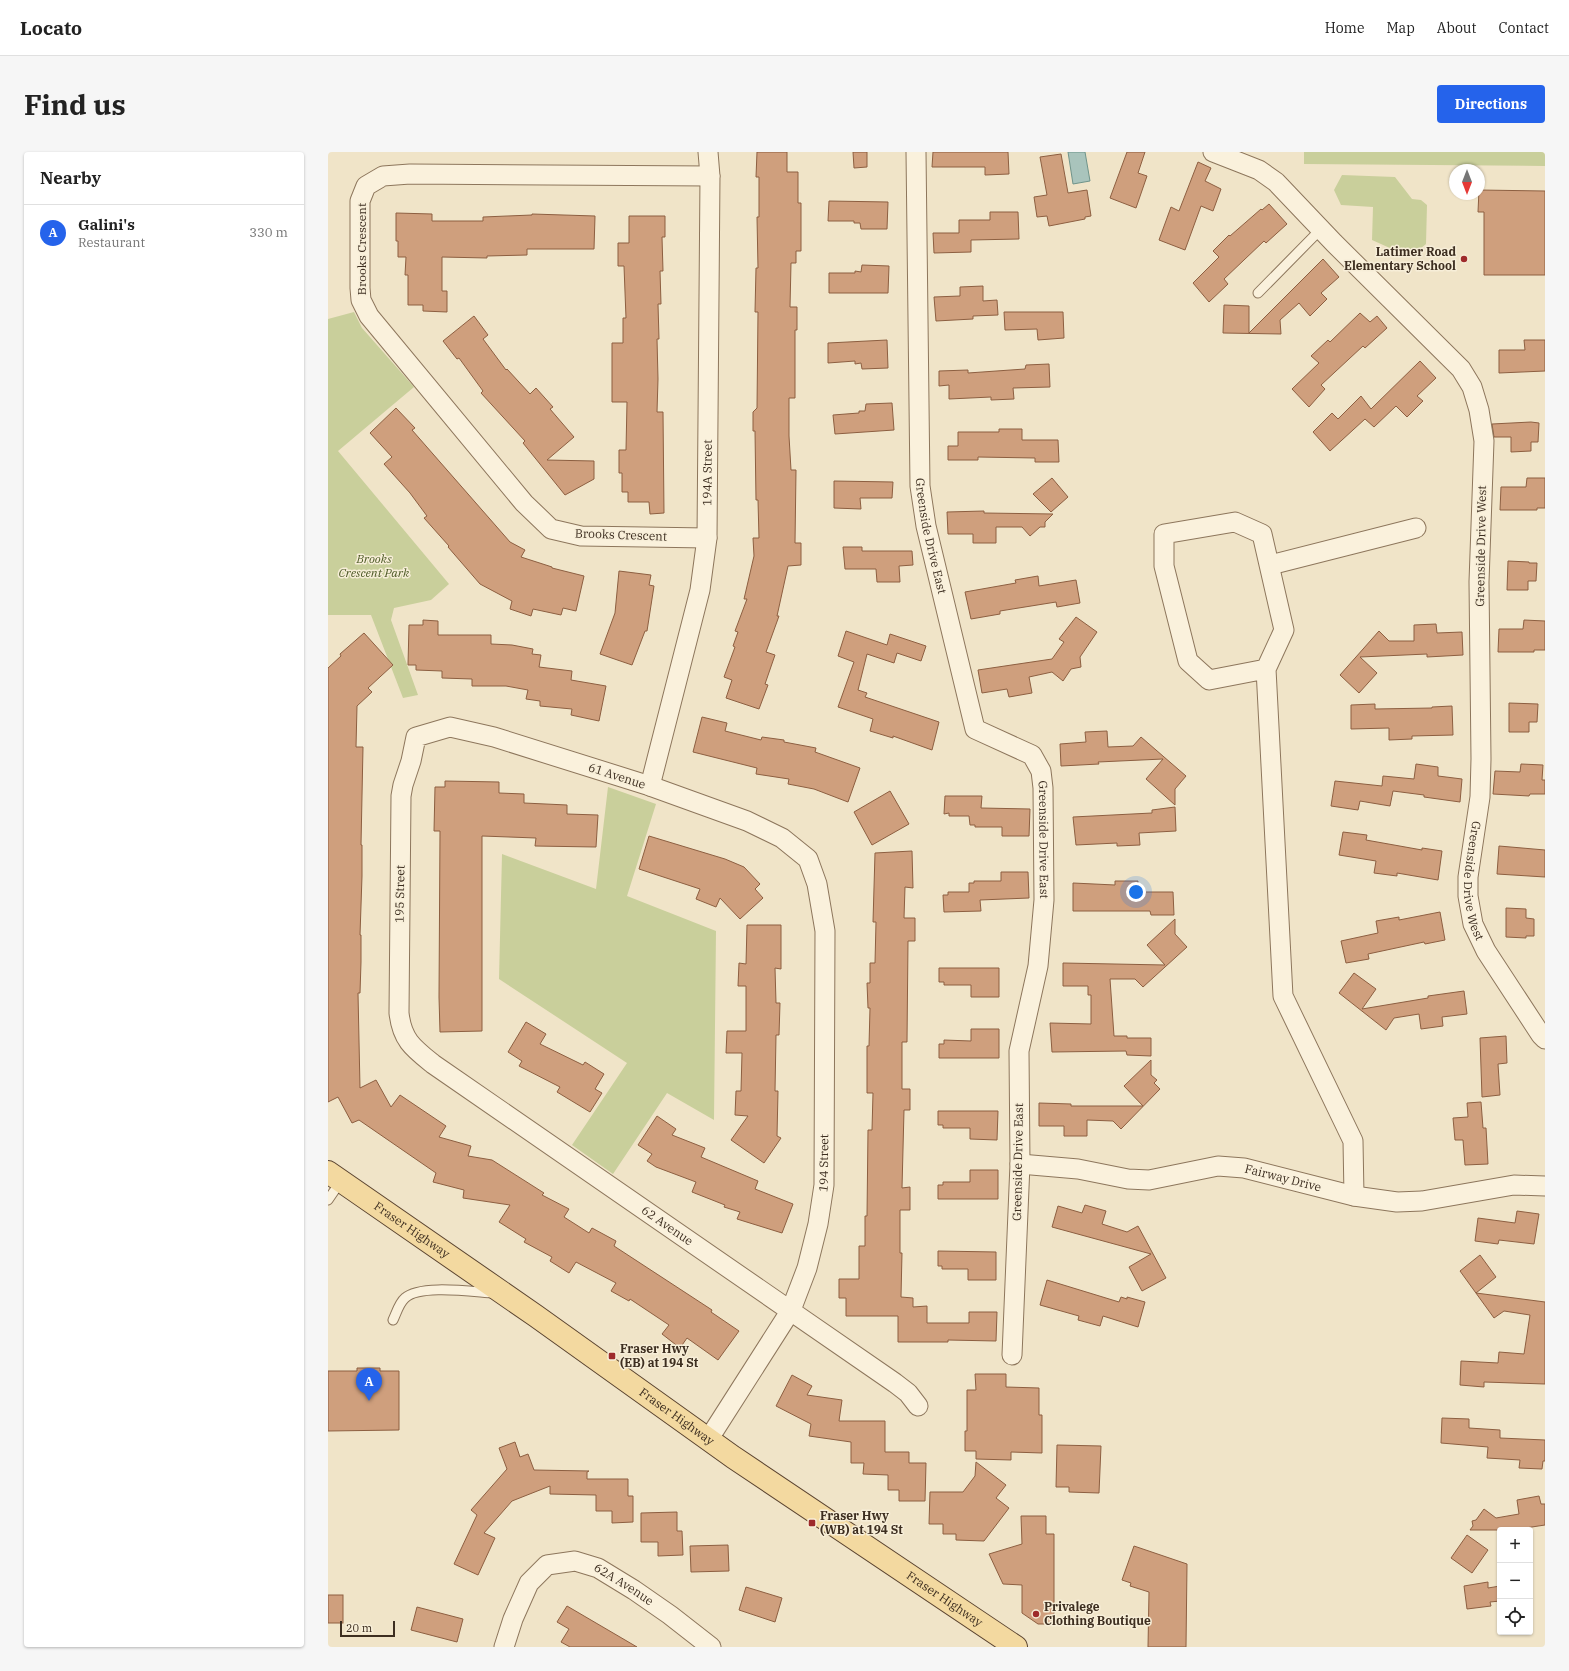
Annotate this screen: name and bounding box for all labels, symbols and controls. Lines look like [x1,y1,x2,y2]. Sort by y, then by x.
text: Locato [20,16,82,40]
text: Home [1325,19,1364,37]
text: Map [1386,19,1415,37]
text: About [1437,19,1476,37]
text: Contact [1498,19,1549,37]
button: Directions [1437,85,1545,123]
text: Find us [24,86,126,123]
north arrow [1449,164,1485,200]
text: Nearby [40,167,101,189]
street label: Brooks Crescent [354,203,369,295]
text: Galini's [78,215,135,234]
text: A [48,224,58,241]
text: 330 m [249,224,288,241]
text: Restaurant [78,234,145,251]
place label: Latimer Road Elementary School [1344,244,1456,273]
marker: Latimer Road Elementary School [1459,254,1469,264]
street label: 194A Street [699,439,715,506]
street label: Greenside Drive East [913,478,950,595]
street label: Greenside Drive West [1472,485,1489,607]
street label: Brooks Crescent [575,525,667,544]
park label: Brooks Crescent Park [339,551,410,580]
street label: 61 Avenue [587,759,648,792]
street label: Greenside Drive East [1035,780,1052,899]
street label: Greenside Drive West [1461,820,1488,943]
street label: 195 Street [391,865,408,923]
your location [1126,882,1146,902]
street label: Greenside Drive East [1009,1103,1026,1221]
street label: 194 Street [815,1134,831,1193]
street label: Fairway Drive [1243,1161,1323,1194]
street label: Fraser Highway [371,1198,453,1261]
street label: 62 Avenue [639,1202,696,1248]
place label: Fraser Hwy (EB) at 194 St [620,1341,699,1370]
marker: Fraser Hwy (EB) at 194 St [607,1351,617,1361]
pin: A [356,1368,382,1401]
street label: Fraser Highway [637,1384,718,1449]
place label: Fraser Hwy (WB) at 194 St [820,1508,903,1537]
marker: Fraser Hwy (WB) at 194 St [807,1518,817,1528]
map controls [1497,1527,1533,1635]
button: + [1497,1527,1533,1563]
street label: 62A Avenue [591,1559,657,1608]
button: − [1497,1563,1533,1599]
street label: Fraser Highway [904,1568,986,1630]
place label: Privalege Clothing Boutique [1044,1599,1151,1628]
button: locate [1497,1599,1533,1635]
marker: Privalege Clothing Boutique [1031,1609,1041,1619]
scale bar [340,1619,395,1638]
text: 20 m [346,1621,372,1635]

